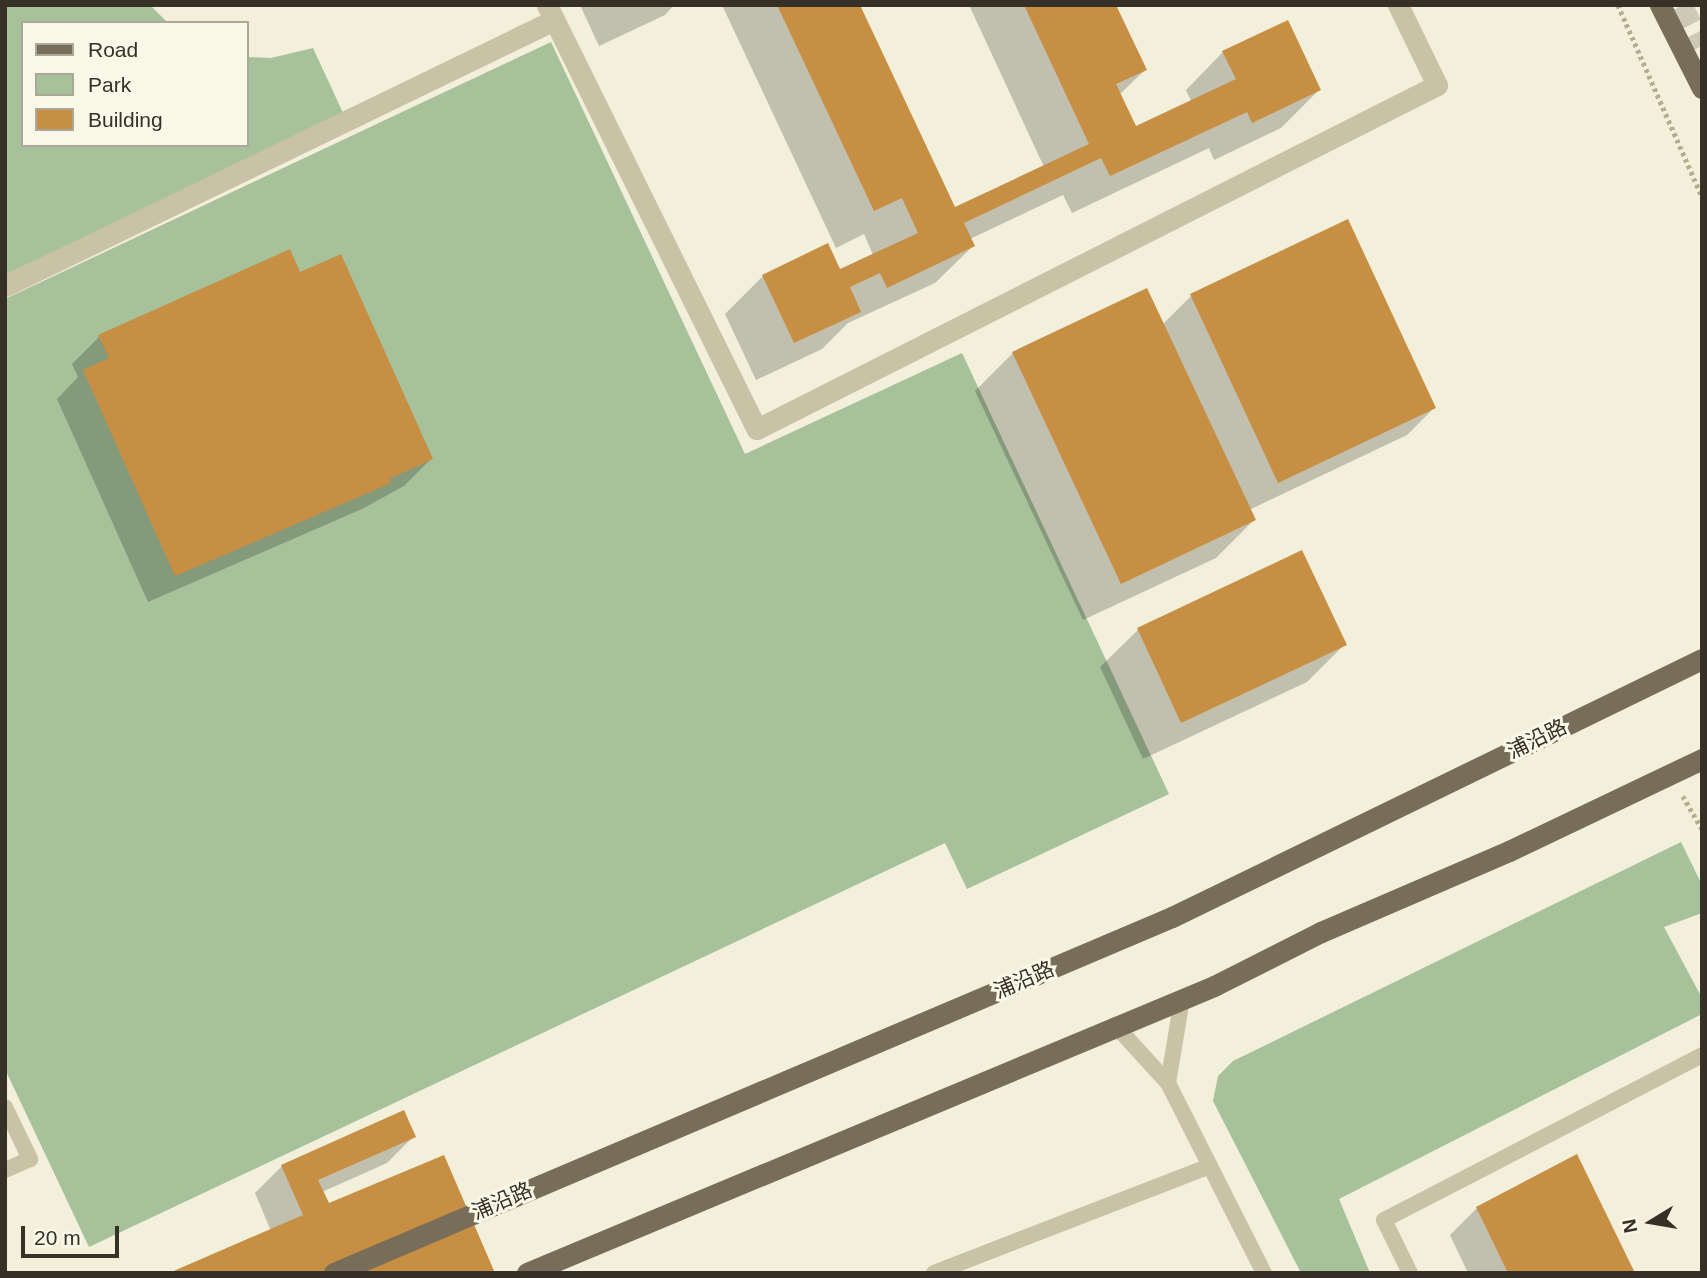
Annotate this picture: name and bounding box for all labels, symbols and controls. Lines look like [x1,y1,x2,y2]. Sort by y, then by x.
legend [21,21,248,147]
text: Road [88,38,138,61]
text: Park [88,73,131,96]
text: Building [88,108,163,131]
street label: 浦沿路 [1503,714,1571,764]
street label: 浦沿路 [990,956,1058,1004]
street label: 浦沿路 [468,1177,536,1225]
north arrow [1616,1187,1686,1257]
scale bar [24,1212,122,1256]
text: N [1618,1217,1642,1235]
text: 20 m [34,1226,81,1249]

